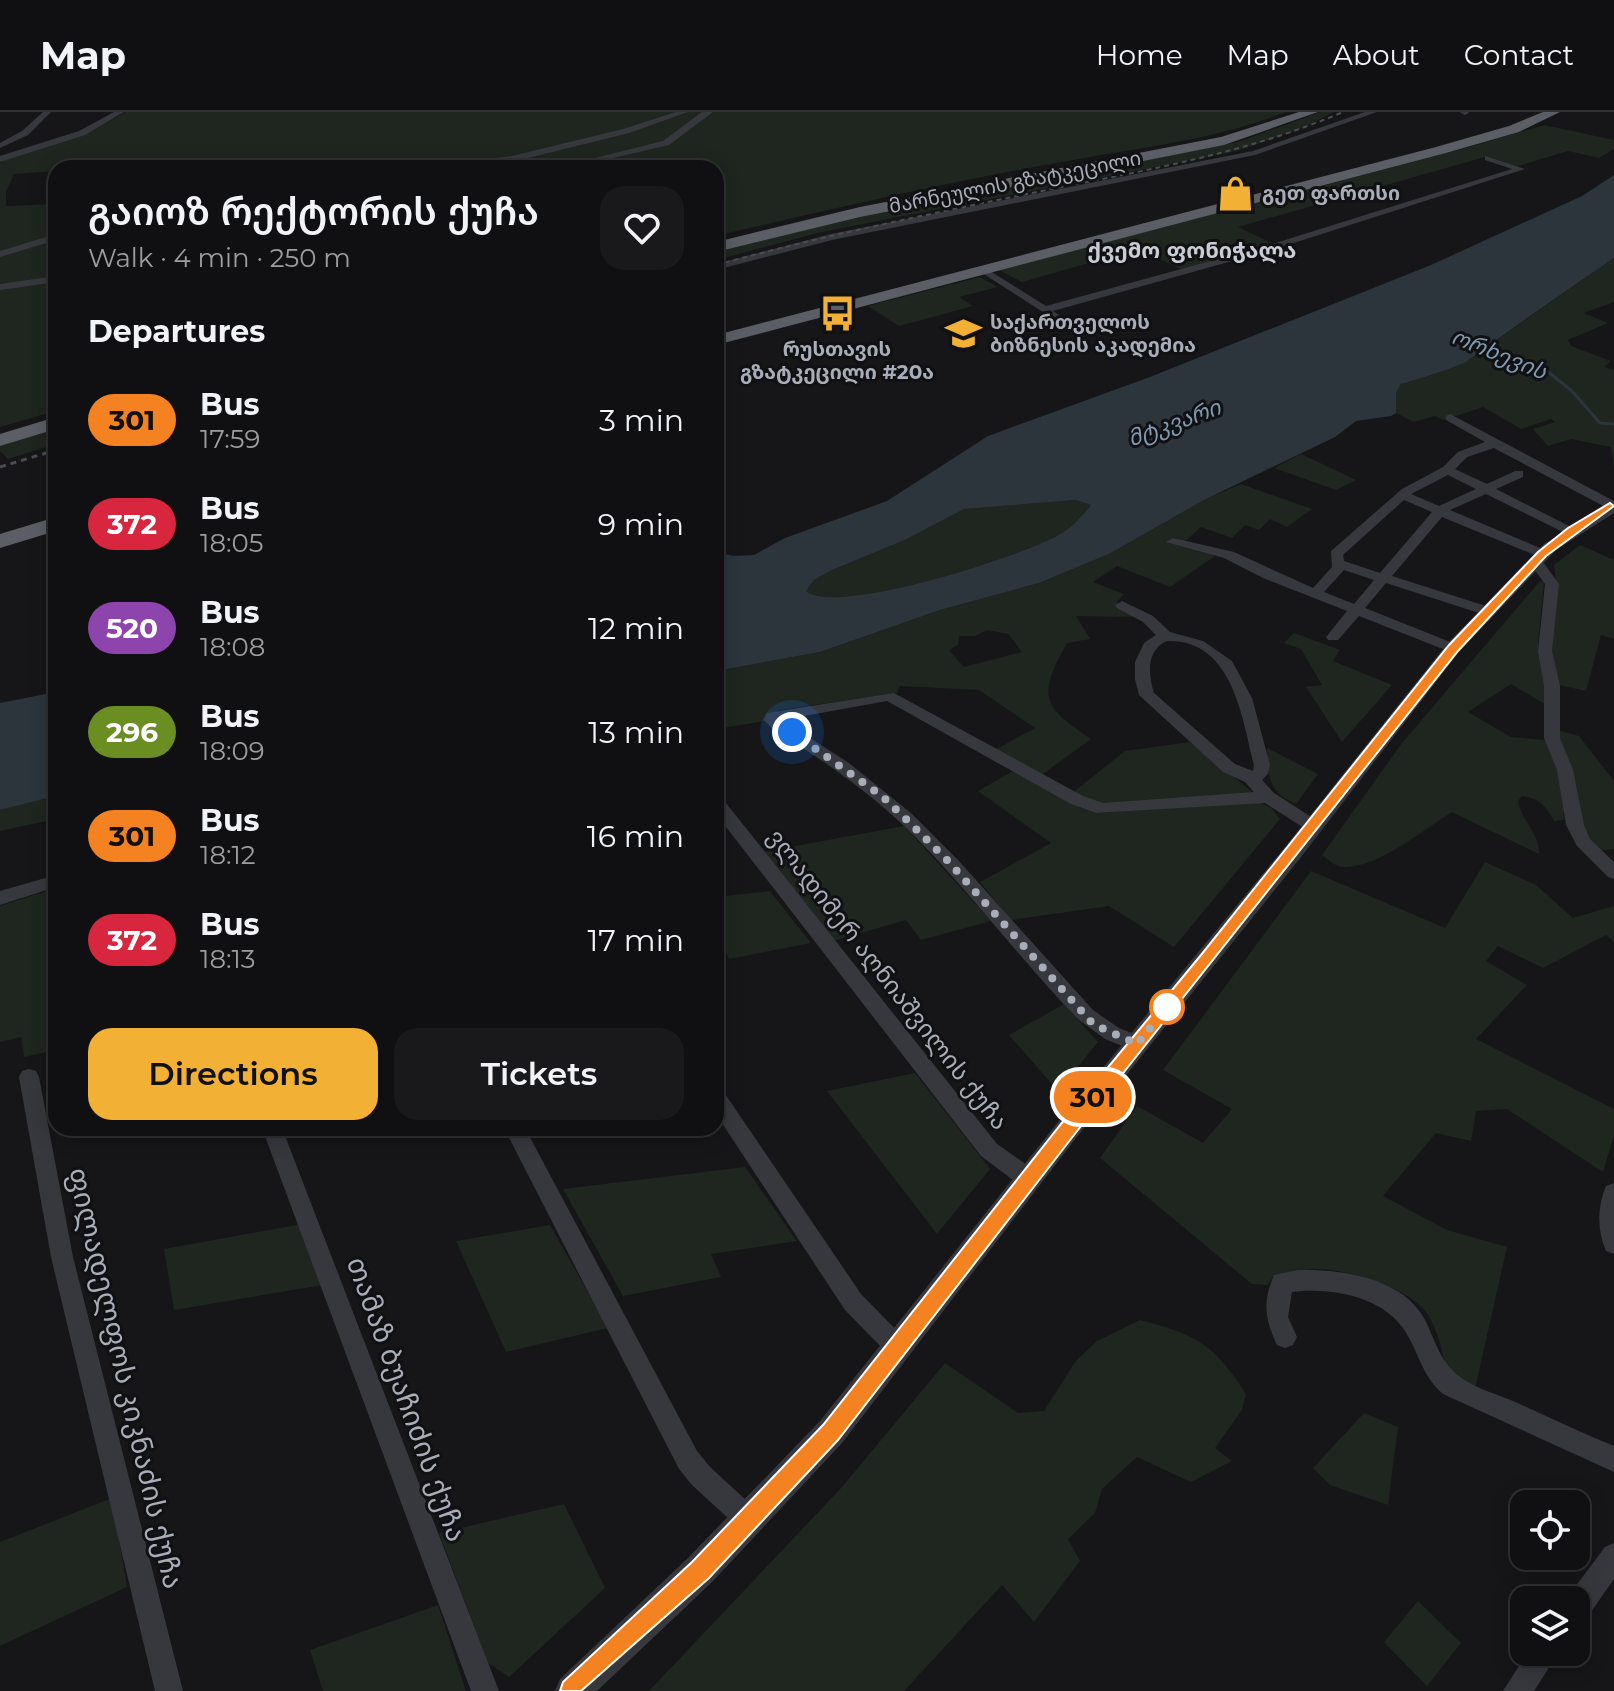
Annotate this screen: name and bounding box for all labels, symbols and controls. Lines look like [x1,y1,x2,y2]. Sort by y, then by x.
text: Map [40,32,126,79]
text: Home [1096,38,1183,72]
text: Map [1227,38,1289,72]
text: About [1333,38,1420,72]
text: Contact [1464,38,1574,72]
street label: მარნეულის გზატკეცილი [887,146,1143,219]
shop icon: გეთ ფართსი [1217,174,1255,212]
place label: გეთ ფართსი [1262,181,1400,205]
button: heart [600,186,684,270]
text: გაიოზ რექტორის ქუჩა [88,188,539,235]
district label: ქვემო ფონიჭალა [1088,237,1296,264]
text: Walk · 4 min · 250 m [88,242,351,274]
bus stop icon: რუსთავის გზატკეცილი #20ა [818,295,856,333]
place label: საქართველოს ბიზნესის აკადემია [990,310,1196,358]
text: Departures [88,313,265,350]
school or university icon: საქართველოს ბიზნესის აკადემია [945,315,983,353]
water label: ორხევის [1448,323,1551,385]
place label: რუსთავის გზატკეცილი #20ა [740,337,934,384]
text: Bus [200,386,260,423]
water label: მტკვარი [1124,393,1226,452]
text: 3 min [599,402,684,439]
text: 301 [109,403,155,437]
text: 17:59 [200,423,260,455]
text: Bus [200,490,260,527]
text: 9 min [598,506,684,543]
text: 372 [107,507,157,541]
text: 18:05 [200,527,263,559]
text: Bus [200,594,260,631]
text: 12 min [588,610,684,647]
text: 520 [106,611,158,645]
text: 18:08 [200,631,265,663]
text: Bus [200,698,260,735]
your location [772,712,812,752]
text: 13 min [588,714,684,751]
text: 296 [106,715,158,749]
text: 18:09 [200,735,265,767]
text: Bus [200,802,260,839]
text: 16 min [587,818,684,855]
text: 301 [109,819,155,853]
street label: ვლადიმერ აღნიაშვილის ქუჩა [761,823,1015,1136]
text: 18:12 [200,839,256,871]
text: Bus [200,906,260,943]
text: 17 min [587,922,684,959]
text: 372 [107,923,157,957]
text: 18:13 [200,943,256,975]
unlabelled marker [1150,990,1184,1024]
button: Directions [88,1028,378,1120]
button: Tickets [394,1028,684,1120]
line badge: 301 [1047,1071,1139,1123]
text: 301 [1070,1080,1116,1114]
street label: ფილადელფოს კიკნაძის ქუჩა [61,1164,191,1592]
street label: თამაზ ბუაჩიძის ქუჩა [340,1252,474,1546]
map controls [1510,1490,1590,1666]
button: locate [1510,1490,1590,1570]
button: layers [1510,1586,1590,1666]

